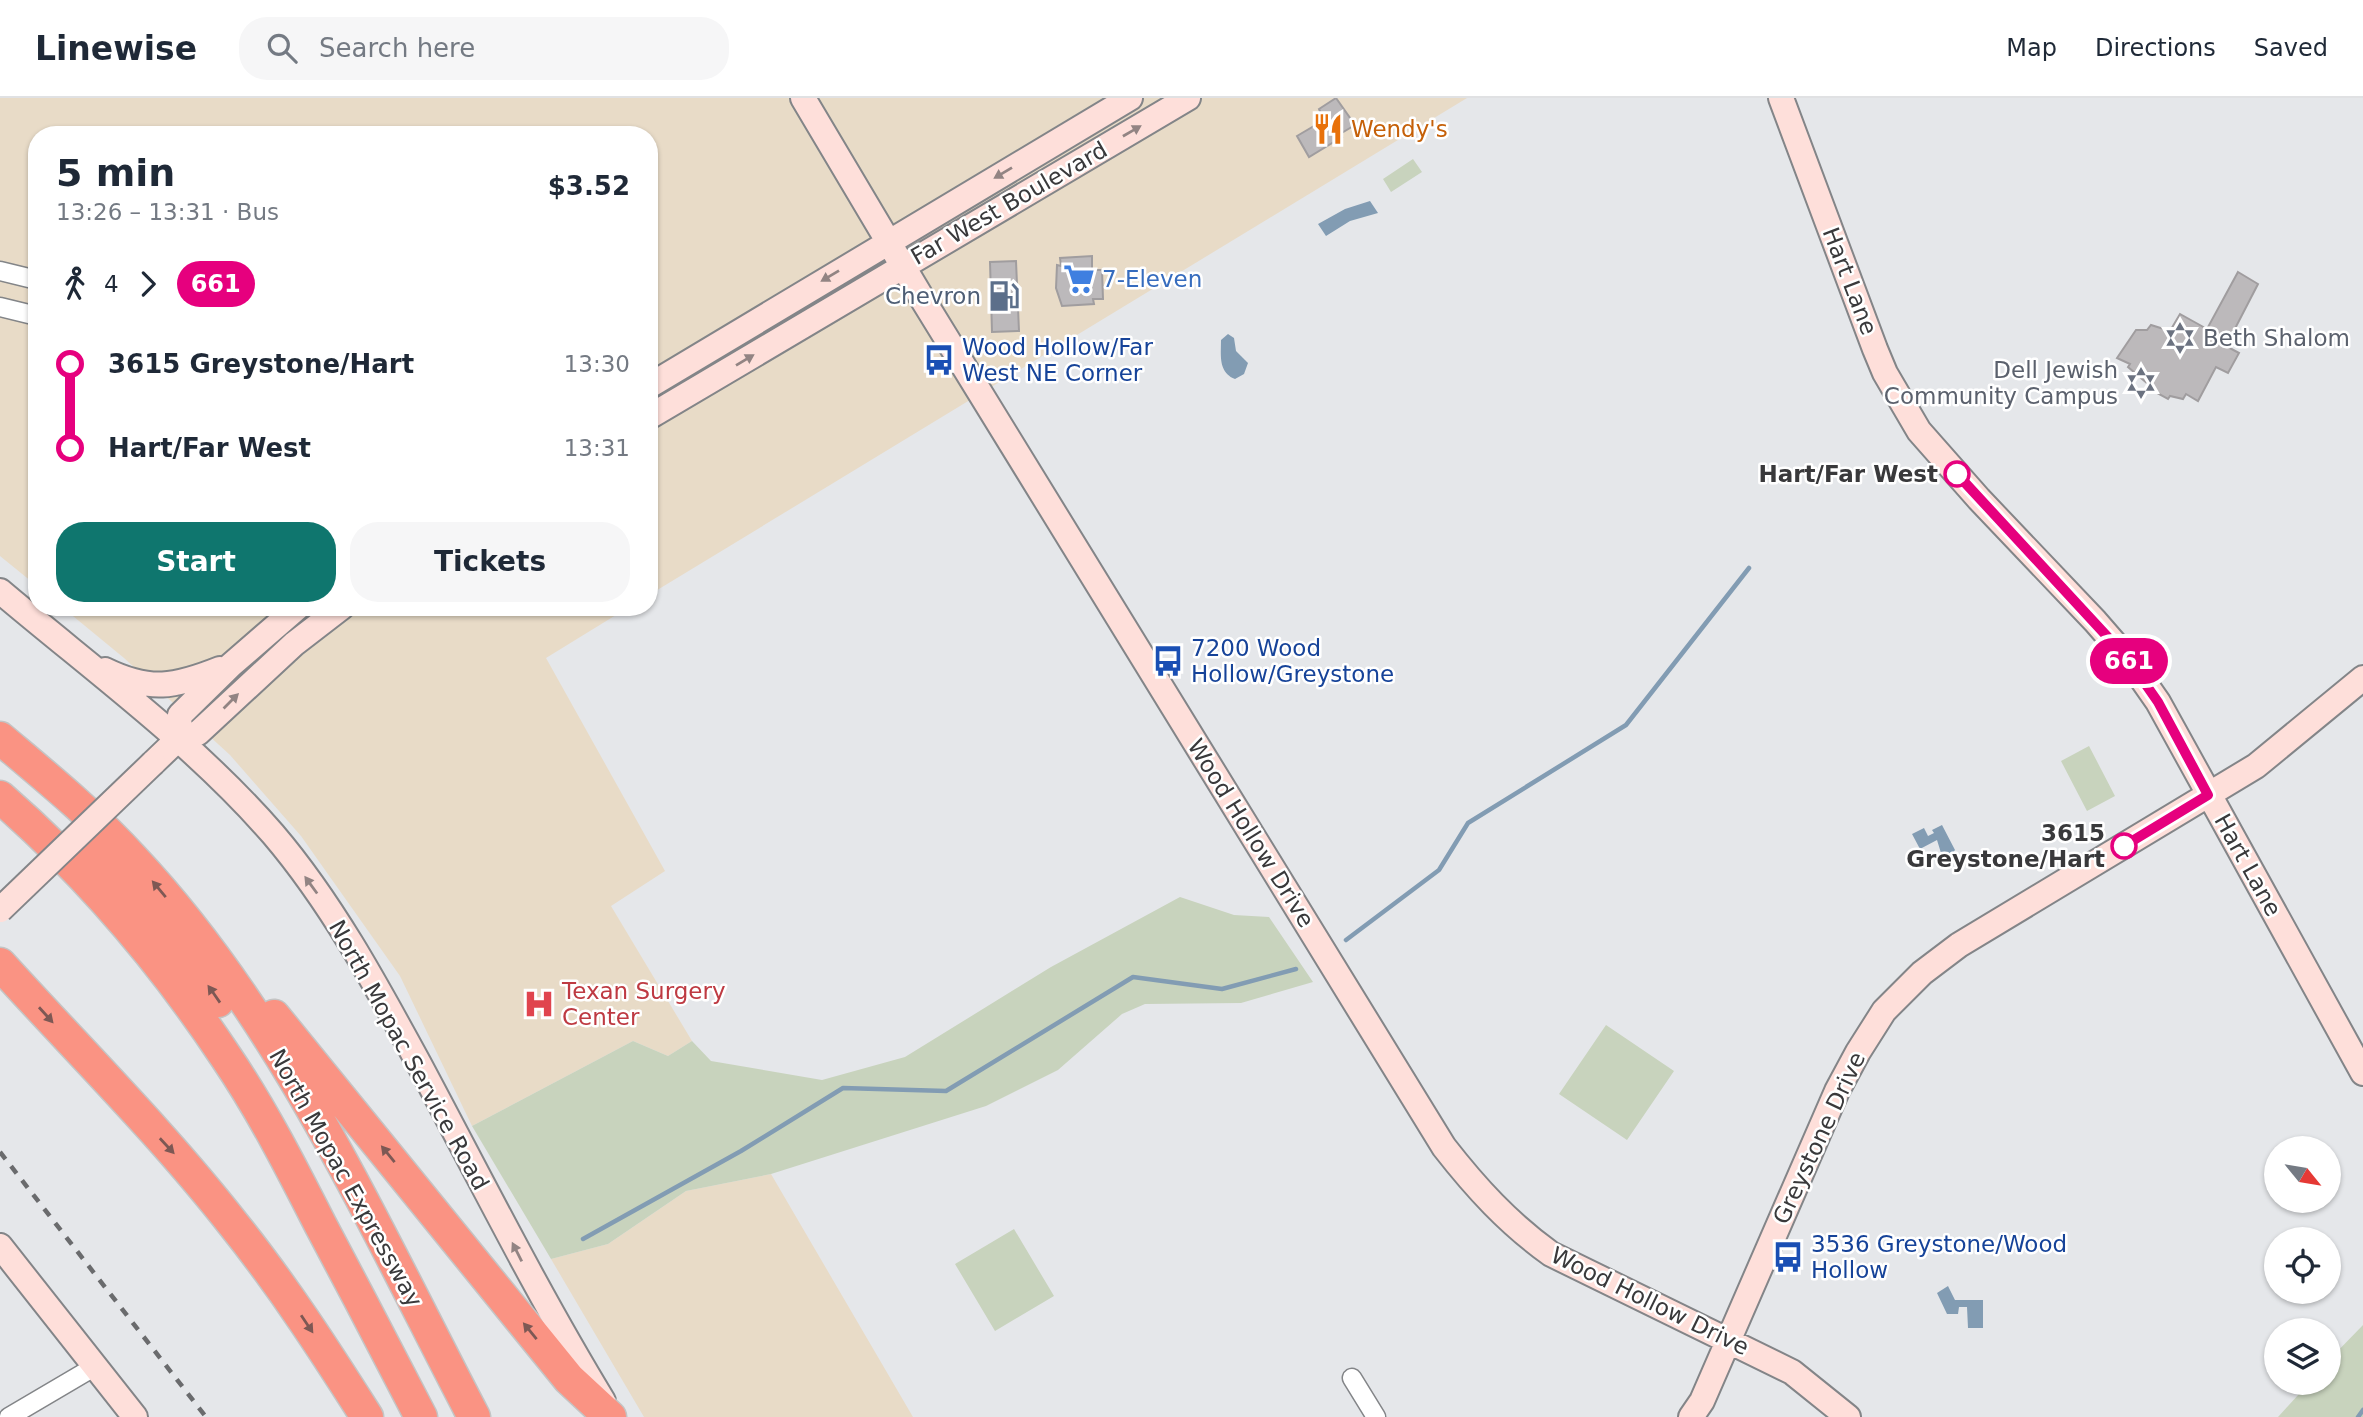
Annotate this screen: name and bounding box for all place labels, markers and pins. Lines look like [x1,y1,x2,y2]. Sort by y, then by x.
restaurant icon: Wendy's [1311,112,1345,146]
place label: Wendy's [1351,116,1448,142]
supermarket icon: 7-Eleven [1062,262,1096,296]
place label: 7-Eleven [1102,266,1202,292]
fuel station icon: Chevron [987,279,1021,313]
place label: Chevron [885,283,981,309]
synagogue icon: Beth Shalom [2163,321,2197,355]
place label: Beth Shalom [2203,325,2350,351]
place label: Wood Hollow/Far West NE Corner [962,334,1153,386]
bus stop icon: Wood Hollow/Far West NE Corner [922,343,956,377]
place label: Dell Jewish Community Campus [1884,357,2118,409]
synagogue icon: Dell Jewish Community Campus [2124,366,2158,400]
place label: Hart/Far West [1758,461,1938,487]
marker: Hart/Far West [1944,461,1970,487]
place label: 7200 Wood Hollow/Greystone [1191,635,1394,687]
bus stop icon: 7200 Wood Hollow/Greystone [1151,644,1185,678]
place label: 3615 Greystone/Hart [1906,820,2105,872]
marker: 3615 Greystone/Hart [2111,833,2137,859]
place label: Texan Surgery Center [561,978,726,1030]
hospital icon: Texan Surgery Center [522,987,556,1021]
place label: 3536 Greystone/Wood Hollow [1811,1231,2067,1283]
bus stop icon: 3536 Greystone/Wood Hollow [1771,1240,1805,1274]

